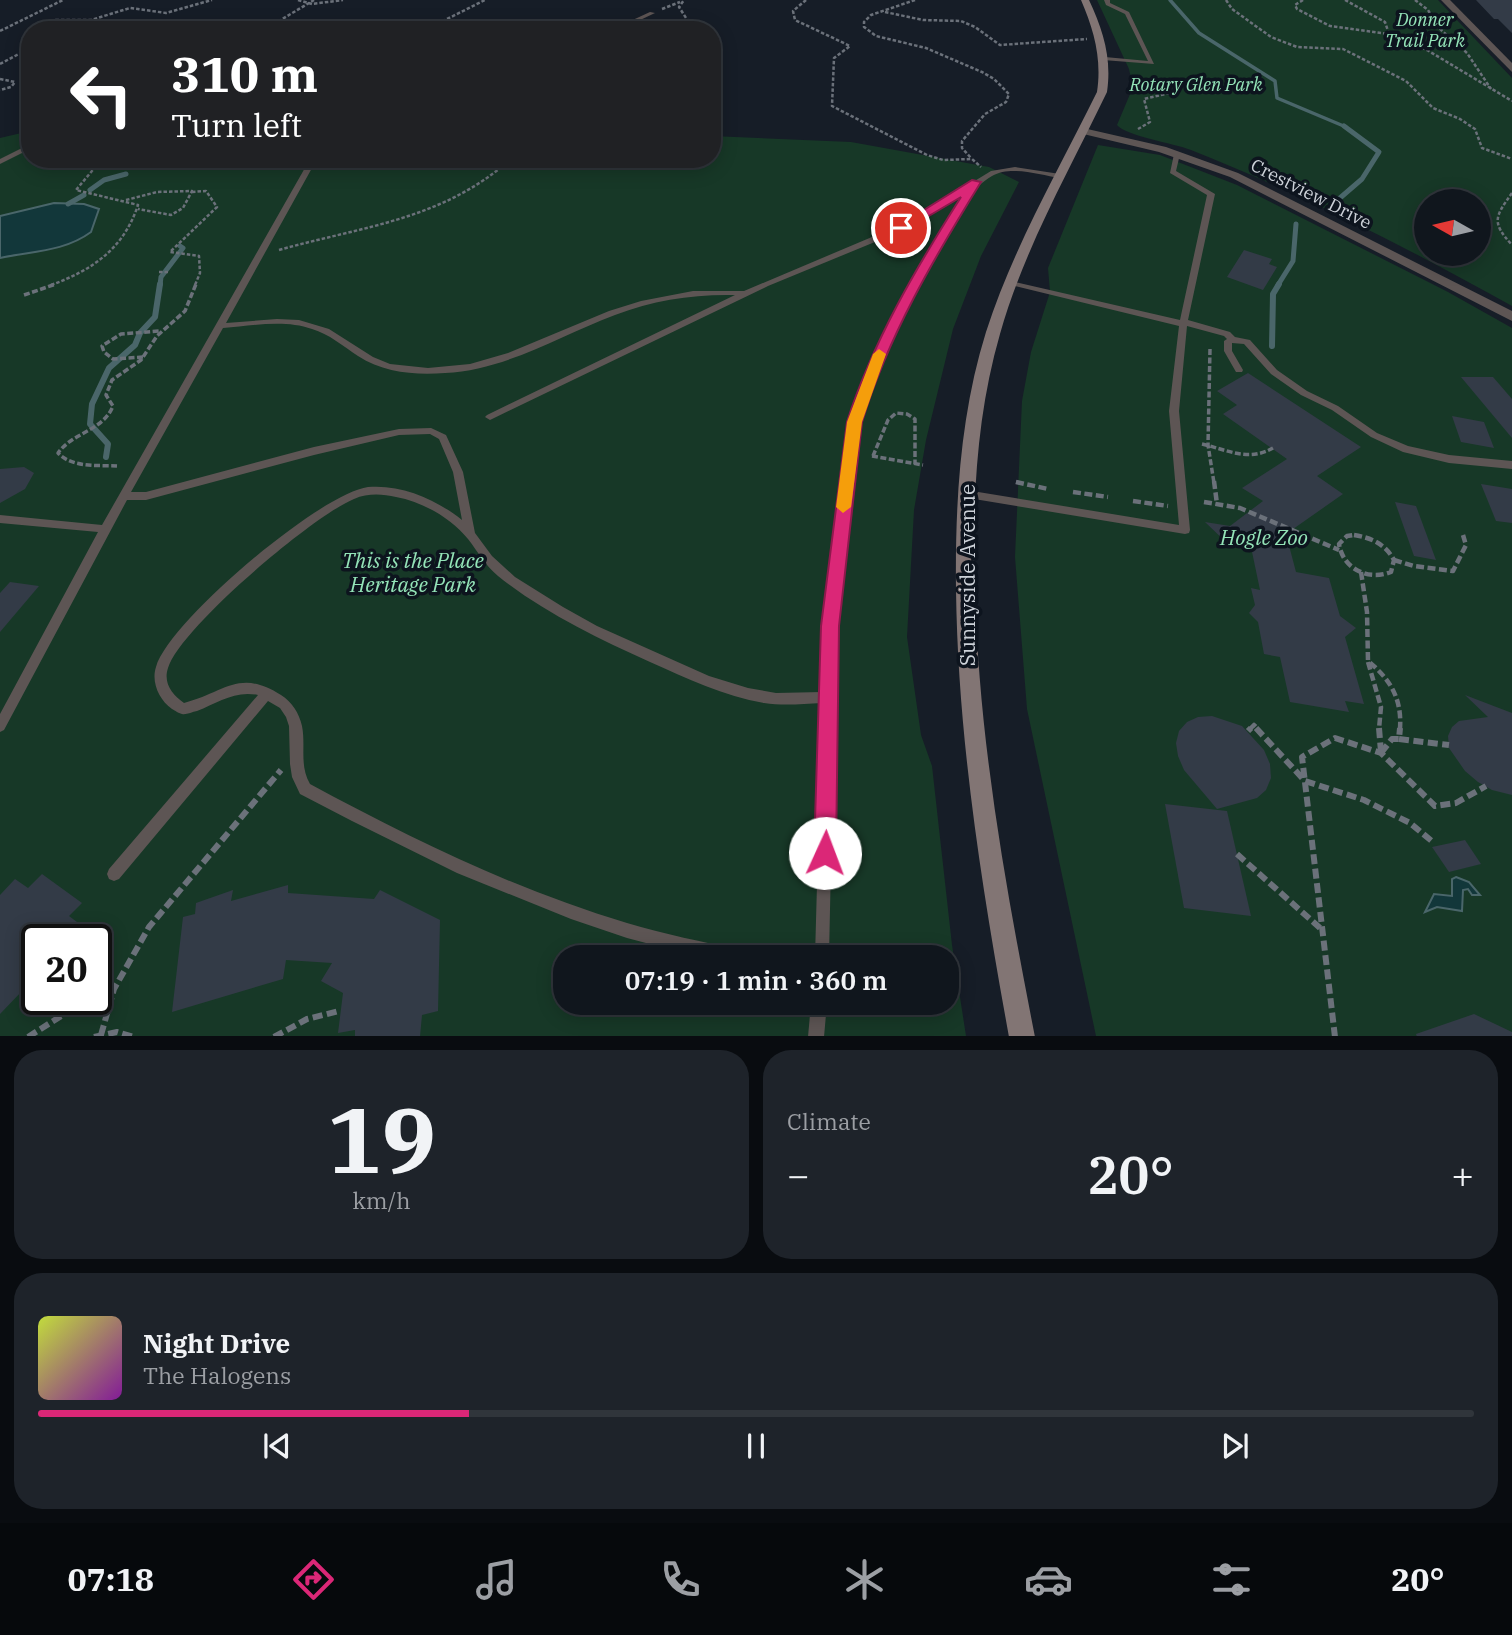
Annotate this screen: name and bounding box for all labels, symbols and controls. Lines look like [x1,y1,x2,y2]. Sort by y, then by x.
park label: Donner Trail Park [1385,8,1465,52]
text: 310 m [171,42,318,105]
icon: left [56,49,147,140]
park label: Rotary Glen Park [1129,73,1263,96]
text: Turn left [171,104,302,146]
street label: Crestview Drive [1247,153,1376,234]
north arrow [1414,189,1491,266]
map controls [1414,189,1491,266]
pin [871,198,931,258]
icon: arrive [882,209,920,247]
street label: Sunnyside Avenue [953,484,981,666]
park label: Hogle Zoo [1219,523,1308,551]
park label: This is the Place Heritage Park [342,546,485,598]
position arrow [788,816,862,890]
speed limit sign: 20 [21,924,112,1015]
text: 07:19 · 1 min · 360 m [625,963,887,997]
text: 19 [327,1080,436,1198]
text: Climate [787,1106,871,1136]
text: 20° [1087,1141,1174,1208]
text: − [787,1150,810,1199]
text: + [1451,1150,1474,1199]
text: km/h [352,1185,411,1215]
text: Night Drive [143,1326,290,1360]
text: The Halogens [143,1360,291,1390]
icon: previous [258,1427,296,1465]
icon: pause [737,1427,775,1465]
icon: next [1216,1427,1254,1465]
icon: directions [289,1555,338,1604]
icon: music [472,1555,521,1604]
icon: phone [656,1555,705,1604]
icon: climate [840,1555,889,1604]
icon: car [1024,1555,1073,1604]
icon: filters [1207,1555,1256,1604]
text: 07:18 [67,1558,154,1600]
text: 20° [1391,1558,1445,1600]

